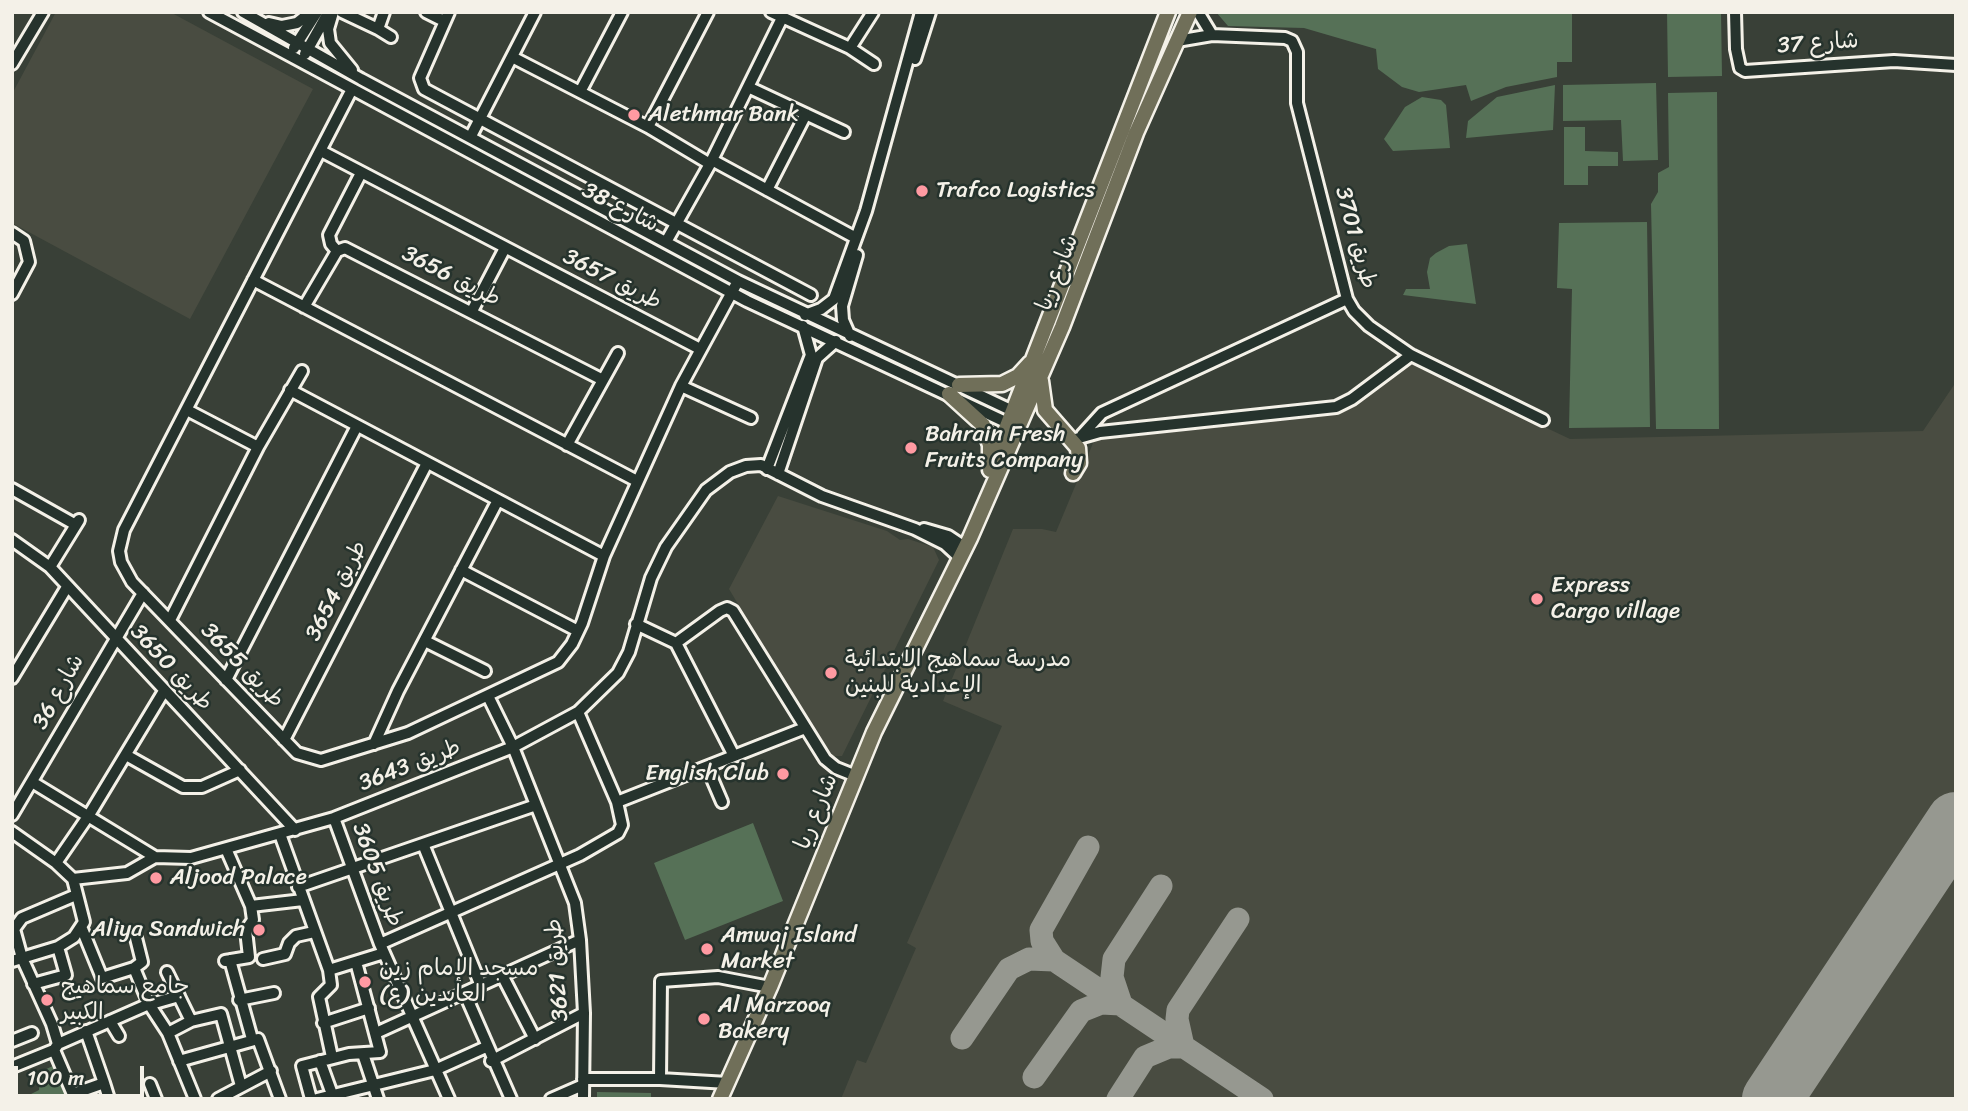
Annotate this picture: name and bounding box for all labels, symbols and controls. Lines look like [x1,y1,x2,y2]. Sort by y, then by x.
street label: شارع 37 [1776,27,1860,61]
place label: Alethmar Bank [648,101,799,129]
marker: Alethmar Bank [626,107,642,123]
street label: شارع 38 [577,177,663,239]
place label: Trafco Logistics [936,177,1095,205]
marker: Trafco Logistics [914,183,930,199]
street label: طريق 3701 [1328,184,1382,292]
street label: شارع ريا [1031,231,1085,315]
street label: طريق 3656 [397,240,505,314]
street label: طريق 3657 [558,243,666,317]
place label: Bahrain Fresh Fruits Company [925,421,1083,475]
marker: Bahrain Fresh Fruits Company [903,440,919,456]
street label: طريق 3654 [300,536,374,646]
place label: Express Cargo village [1551,572,1680,626]
marker: Express Cargo village [1529,591,1545,607]
street label: طريق 3655 [195,618,289,714]
street label: طريق 3650 [124,619,218,717]
place label: مدرسة سماهيج الابتدائية الإعدادية للبنين [845,646,1071,700]
street label: شارع 36 [27,650,91,734]
marker: مدرسة سماهيج الابتدائية الإعدادية للبنين [823,665,839,681]
street label: طريق 3643 [355,734,465,798]
place label: English Club [645,760,769,788]
marker: English Club [775,766,791,782]
street label: شارع ريا [789,770,845,854]
street label: طريق 3605 [345,819,409,931]
place label: Aljood Palace [170,864,307,892]
marker: Aljood Palace [148,870,164,886]
place label: Aliya Sandwich [91,916,245,944]
street label: طريق 3621 [541,918,575,1022]
marker: Aliya Sandwich [251,922,267,938]
place label: Amwaj Island Market [721,922,856,976]
marker: Amwaj Island Market [699,941,715,957]
place label: مسجد الإمام زين العابدين (ع) [379,955,538,1009]
place label: جامع سماهيج الكبير [61,973,190,1027]
marker: مسجد الإمام زين العابدين (ع) [357,974,373,990]
marker: جامع سماهيج الكبير [39,992,55,1008]
place label: Al Marzooq Bakery [718,992,831,1046]
marker: Al Marzooq Bakery [696,1011,712,1027]
scale bar [18,1052,147,1096]
text: 100 m [27,1059,84,1097]

